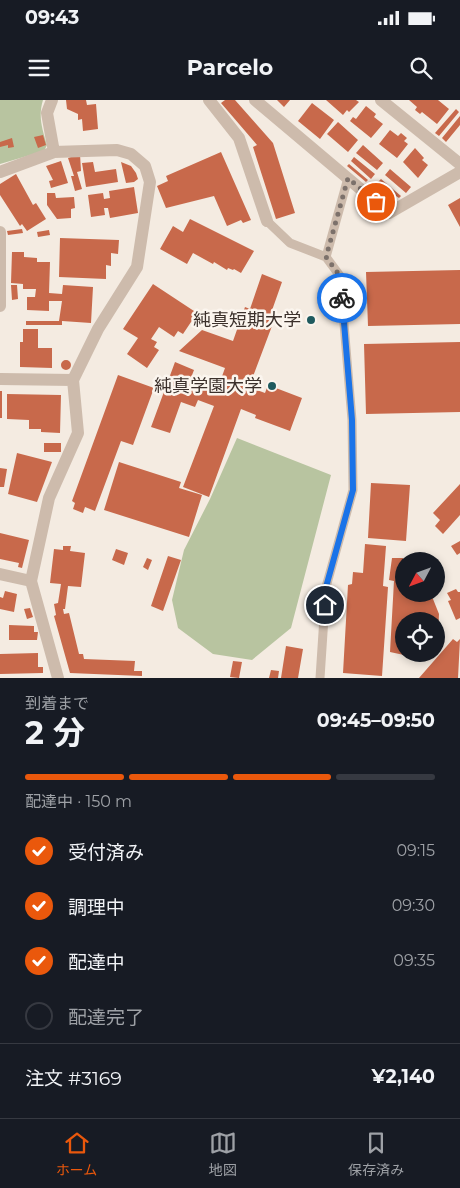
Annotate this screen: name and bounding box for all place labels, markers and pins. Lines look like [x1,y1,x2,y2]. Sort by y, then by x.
pin [355,181,397,223]
place label: 純真短期大学 [193,309,301,331]
marker: 純真短期大学 [305,314,317,326]
place label: 純真学園大学 [154,375,262,397]
marker: 純真学園大学 [266,380,278,392]
pin [304,584,346,626]

